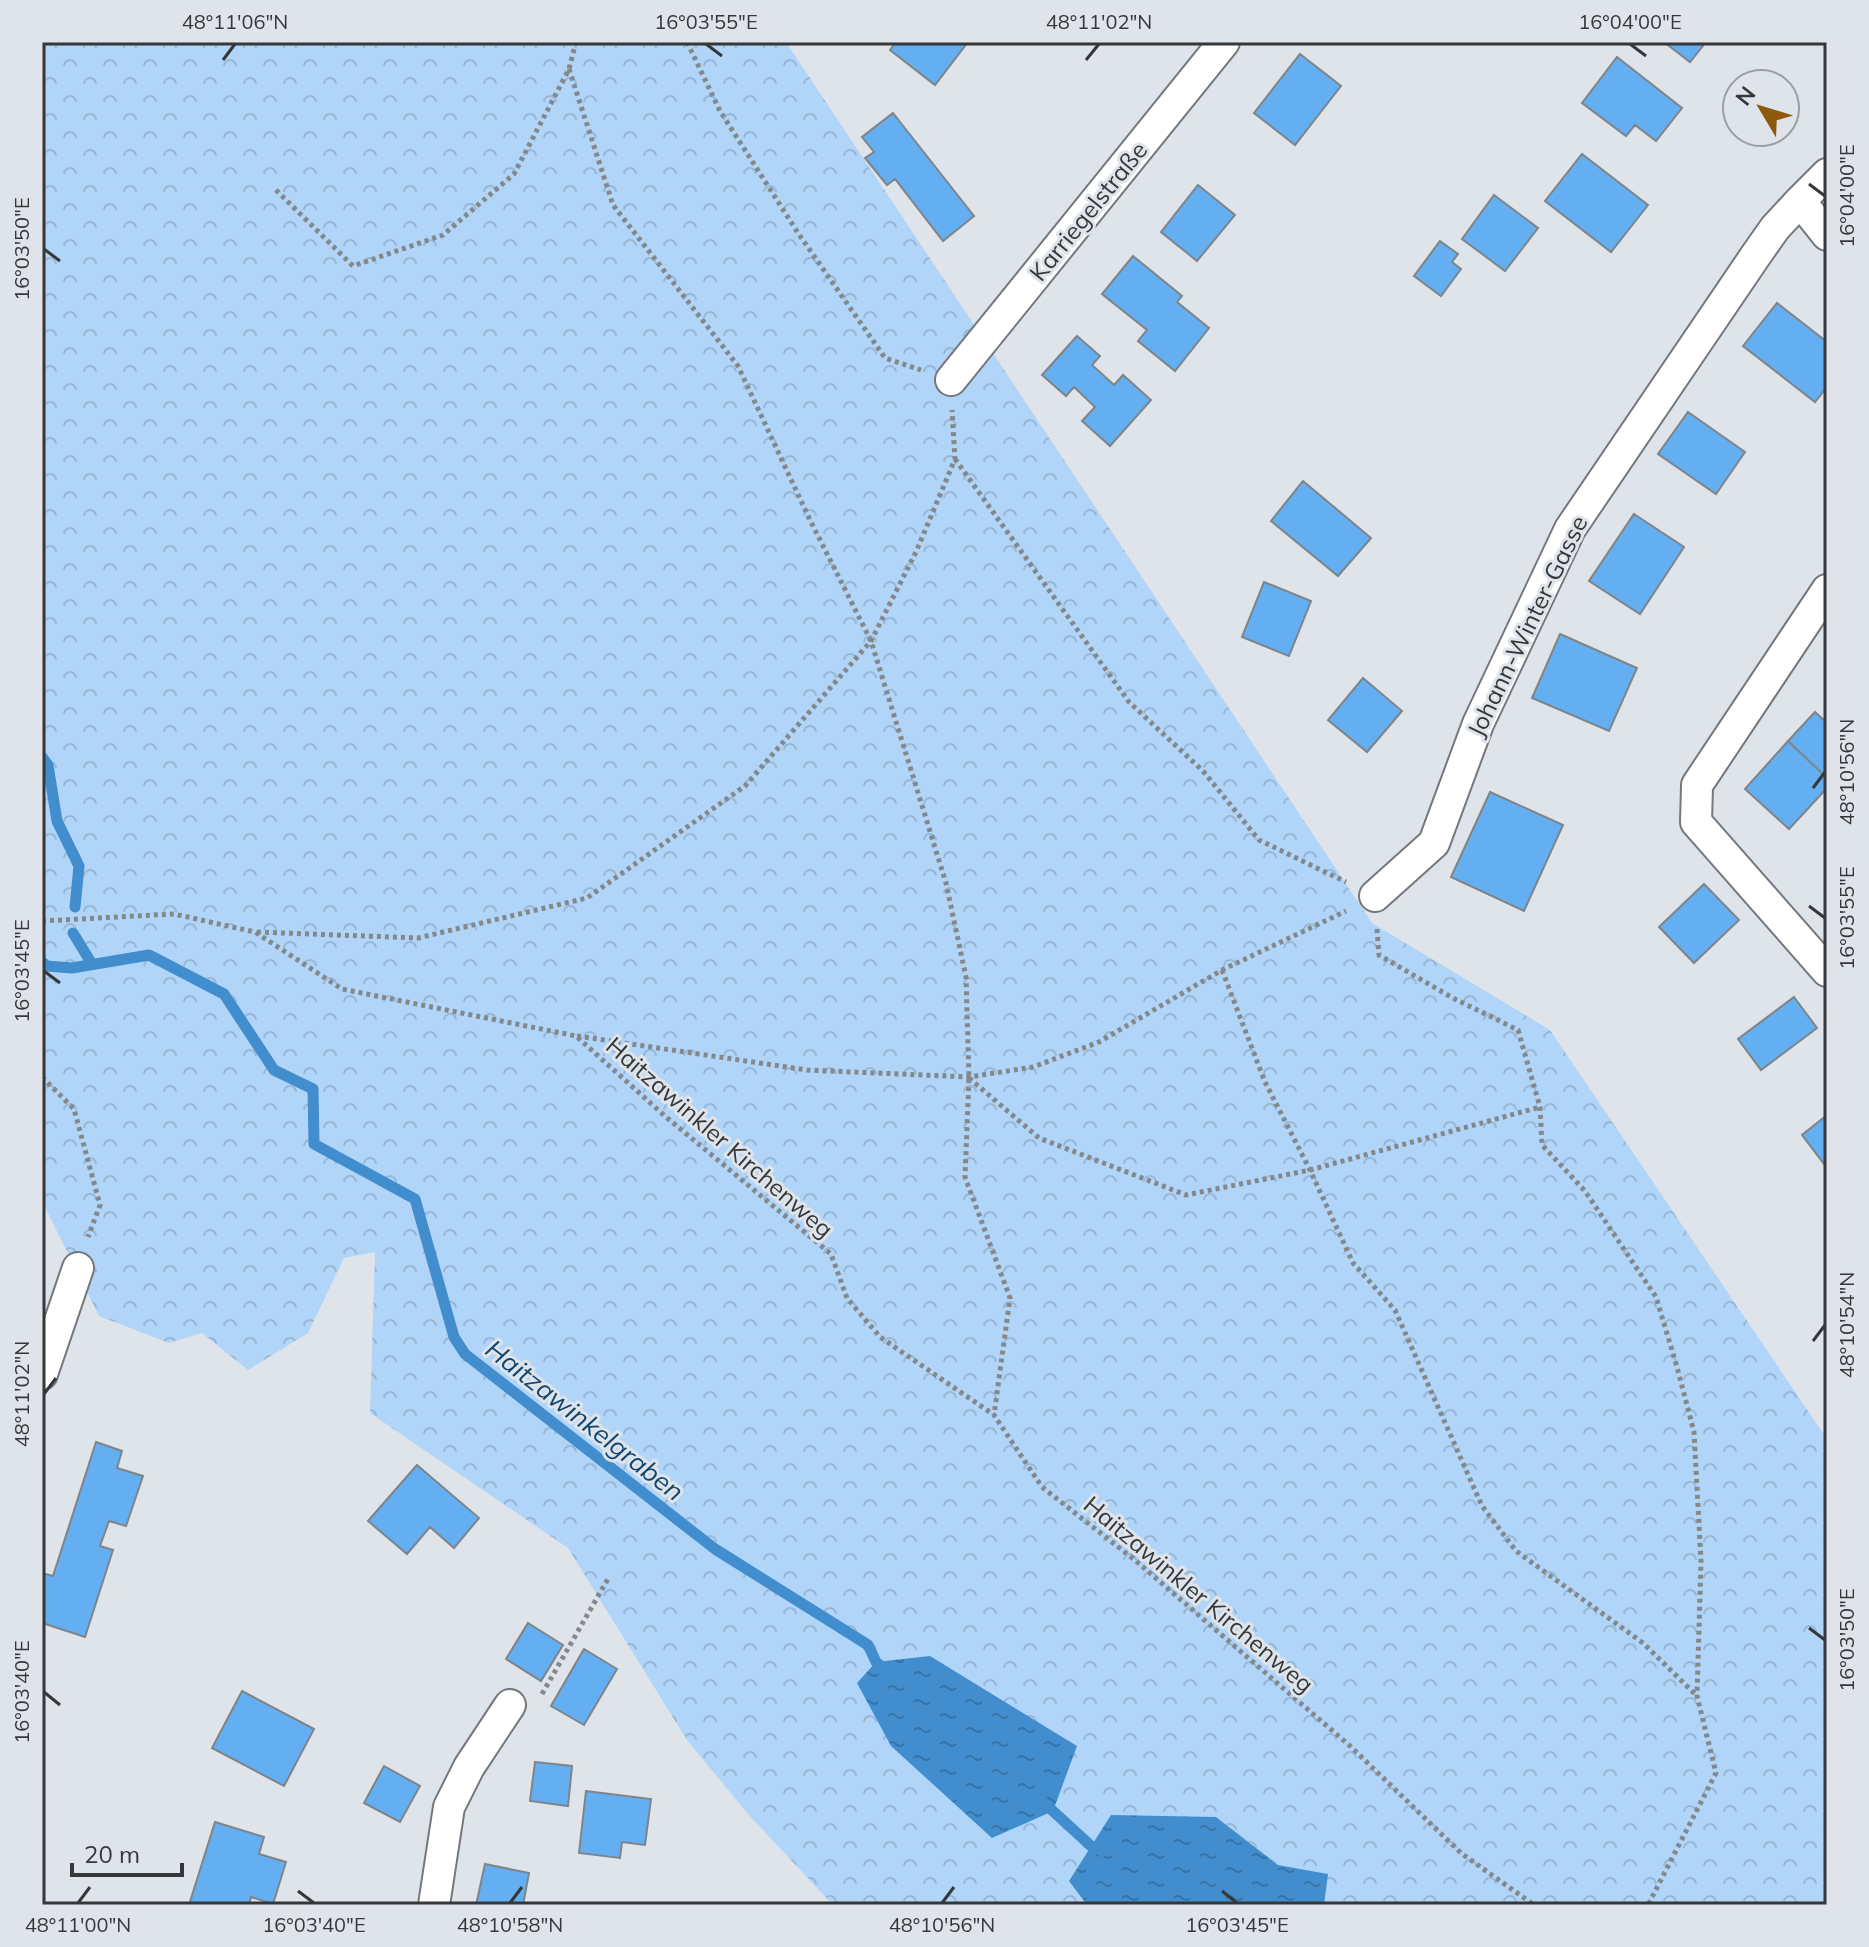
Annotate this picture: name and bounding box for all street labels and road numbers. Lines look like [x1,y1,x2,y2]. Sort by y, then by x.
street label: Karriegelstraße [1023,135,1153,287]
street label: Johann-Winter-Gasse [1460,510,1594,742]
street label: Haitzawinkler Kirchenweg [600,1030,840,1244]
street label: Haitzawinkler Kirchenweg [1078,1489,1320,1699]

